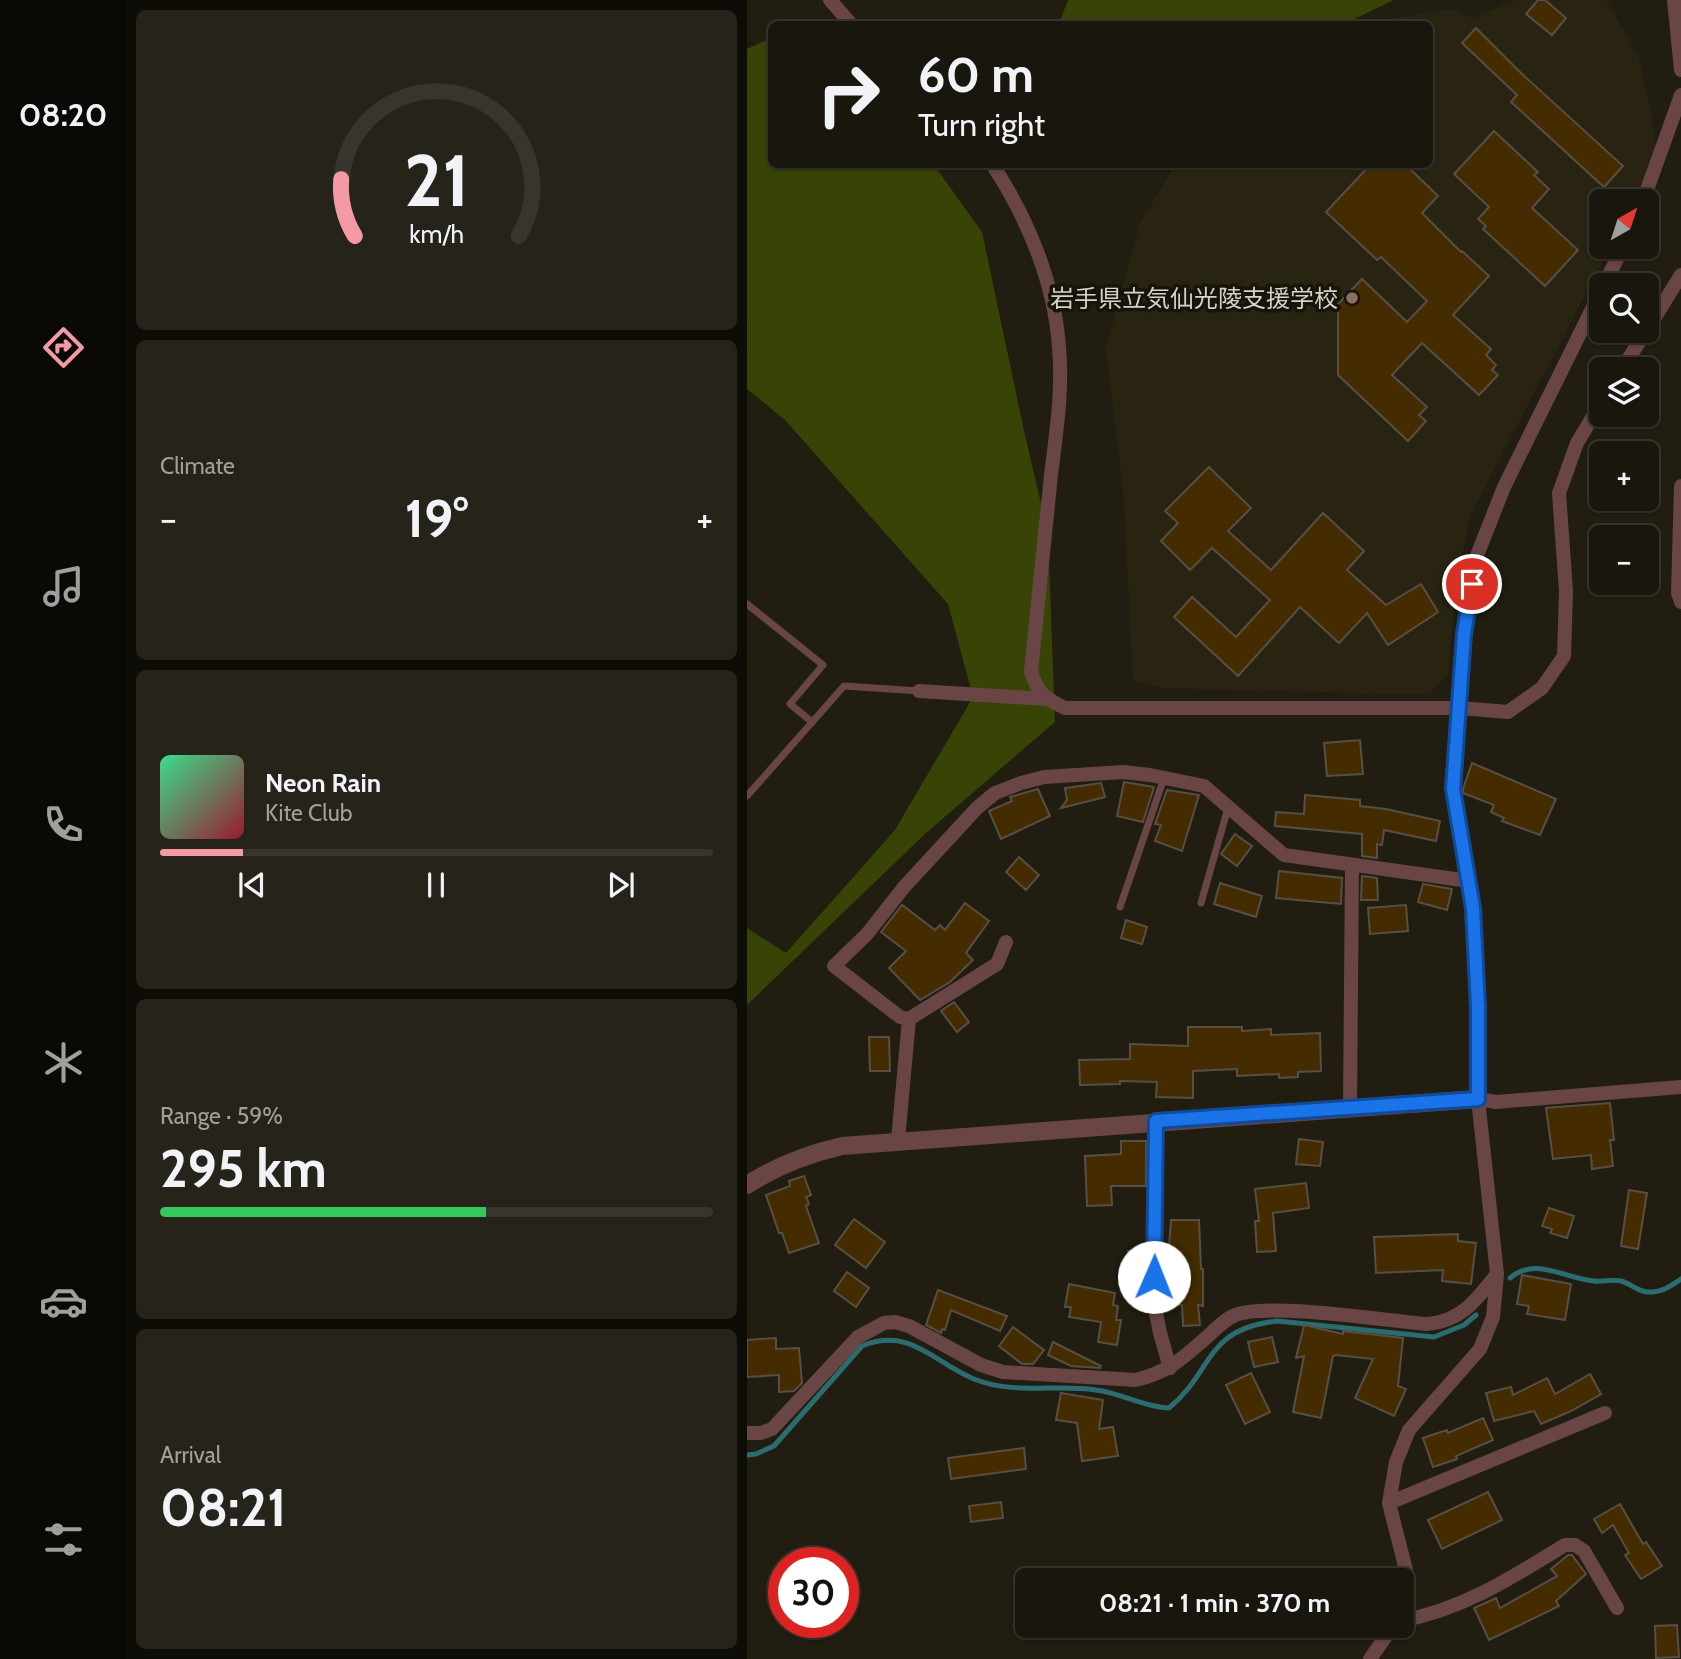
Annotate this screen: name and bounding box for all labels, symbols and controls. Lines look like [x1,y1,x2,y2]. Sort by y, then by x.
text: 60 m [918,45,1034,104]
icon: right [803,49,894,140]
text: 08:20 [19,95,107,134]
text: Turn right [918,105,1045,144]
text: 21 [404,136,469,224]
north arrow [1589,189,1659,259]
map controls [1589,189,1659,595]
text: km/h [409,219,464,249]
button: search [1589,273,1659,343]
place label: 岩手県立気仙光陵支援学校 [1050,284,1338,313]
marker: 岩手県立気仙光陵支援学校 [1344,290,1360,306]
icon: directions [39,323,88,372]
button: layers [1589,357,1659,427]
button: + [1589,441,1659,511]
text: Climate [160,452,235,480]
text: 19° [405,487,468,550]
text: − [160,495,177,542]
text: + [696,495,713,542]
button: − [1589,525,1659,595]
pin [1442,554,1502,614]
icon: music [39,562,88,611]
icon: arrive [1453,565,1491,603]
text: Neon Rain [265,767,381,799]
text: Kite Club [265,799,352,827]
icon: phone [39,800,88,849]
icon: previous [233,866,271,904]
icon: pause [417,866,455,904]
icon: next [602,866,640,904]
icon: climate [39,1038,88,1087]
text: Range · 59% [160,1102,283,1130]
text: 295 km [160,1137,327,1200]
position arrow [1117,1240,1191,1314]
icon: car [39,1277,88,1326]
text: Arrival [160,1441,221,1469]
text: 08:21 [160,1476,286,1539]
icon: filters [39,1515,88,1564]
speed limit sign: 30 [768,1547,859,1638]
text: 08:21 · 1 min · 370 m [1099,1587,1330,1619]

